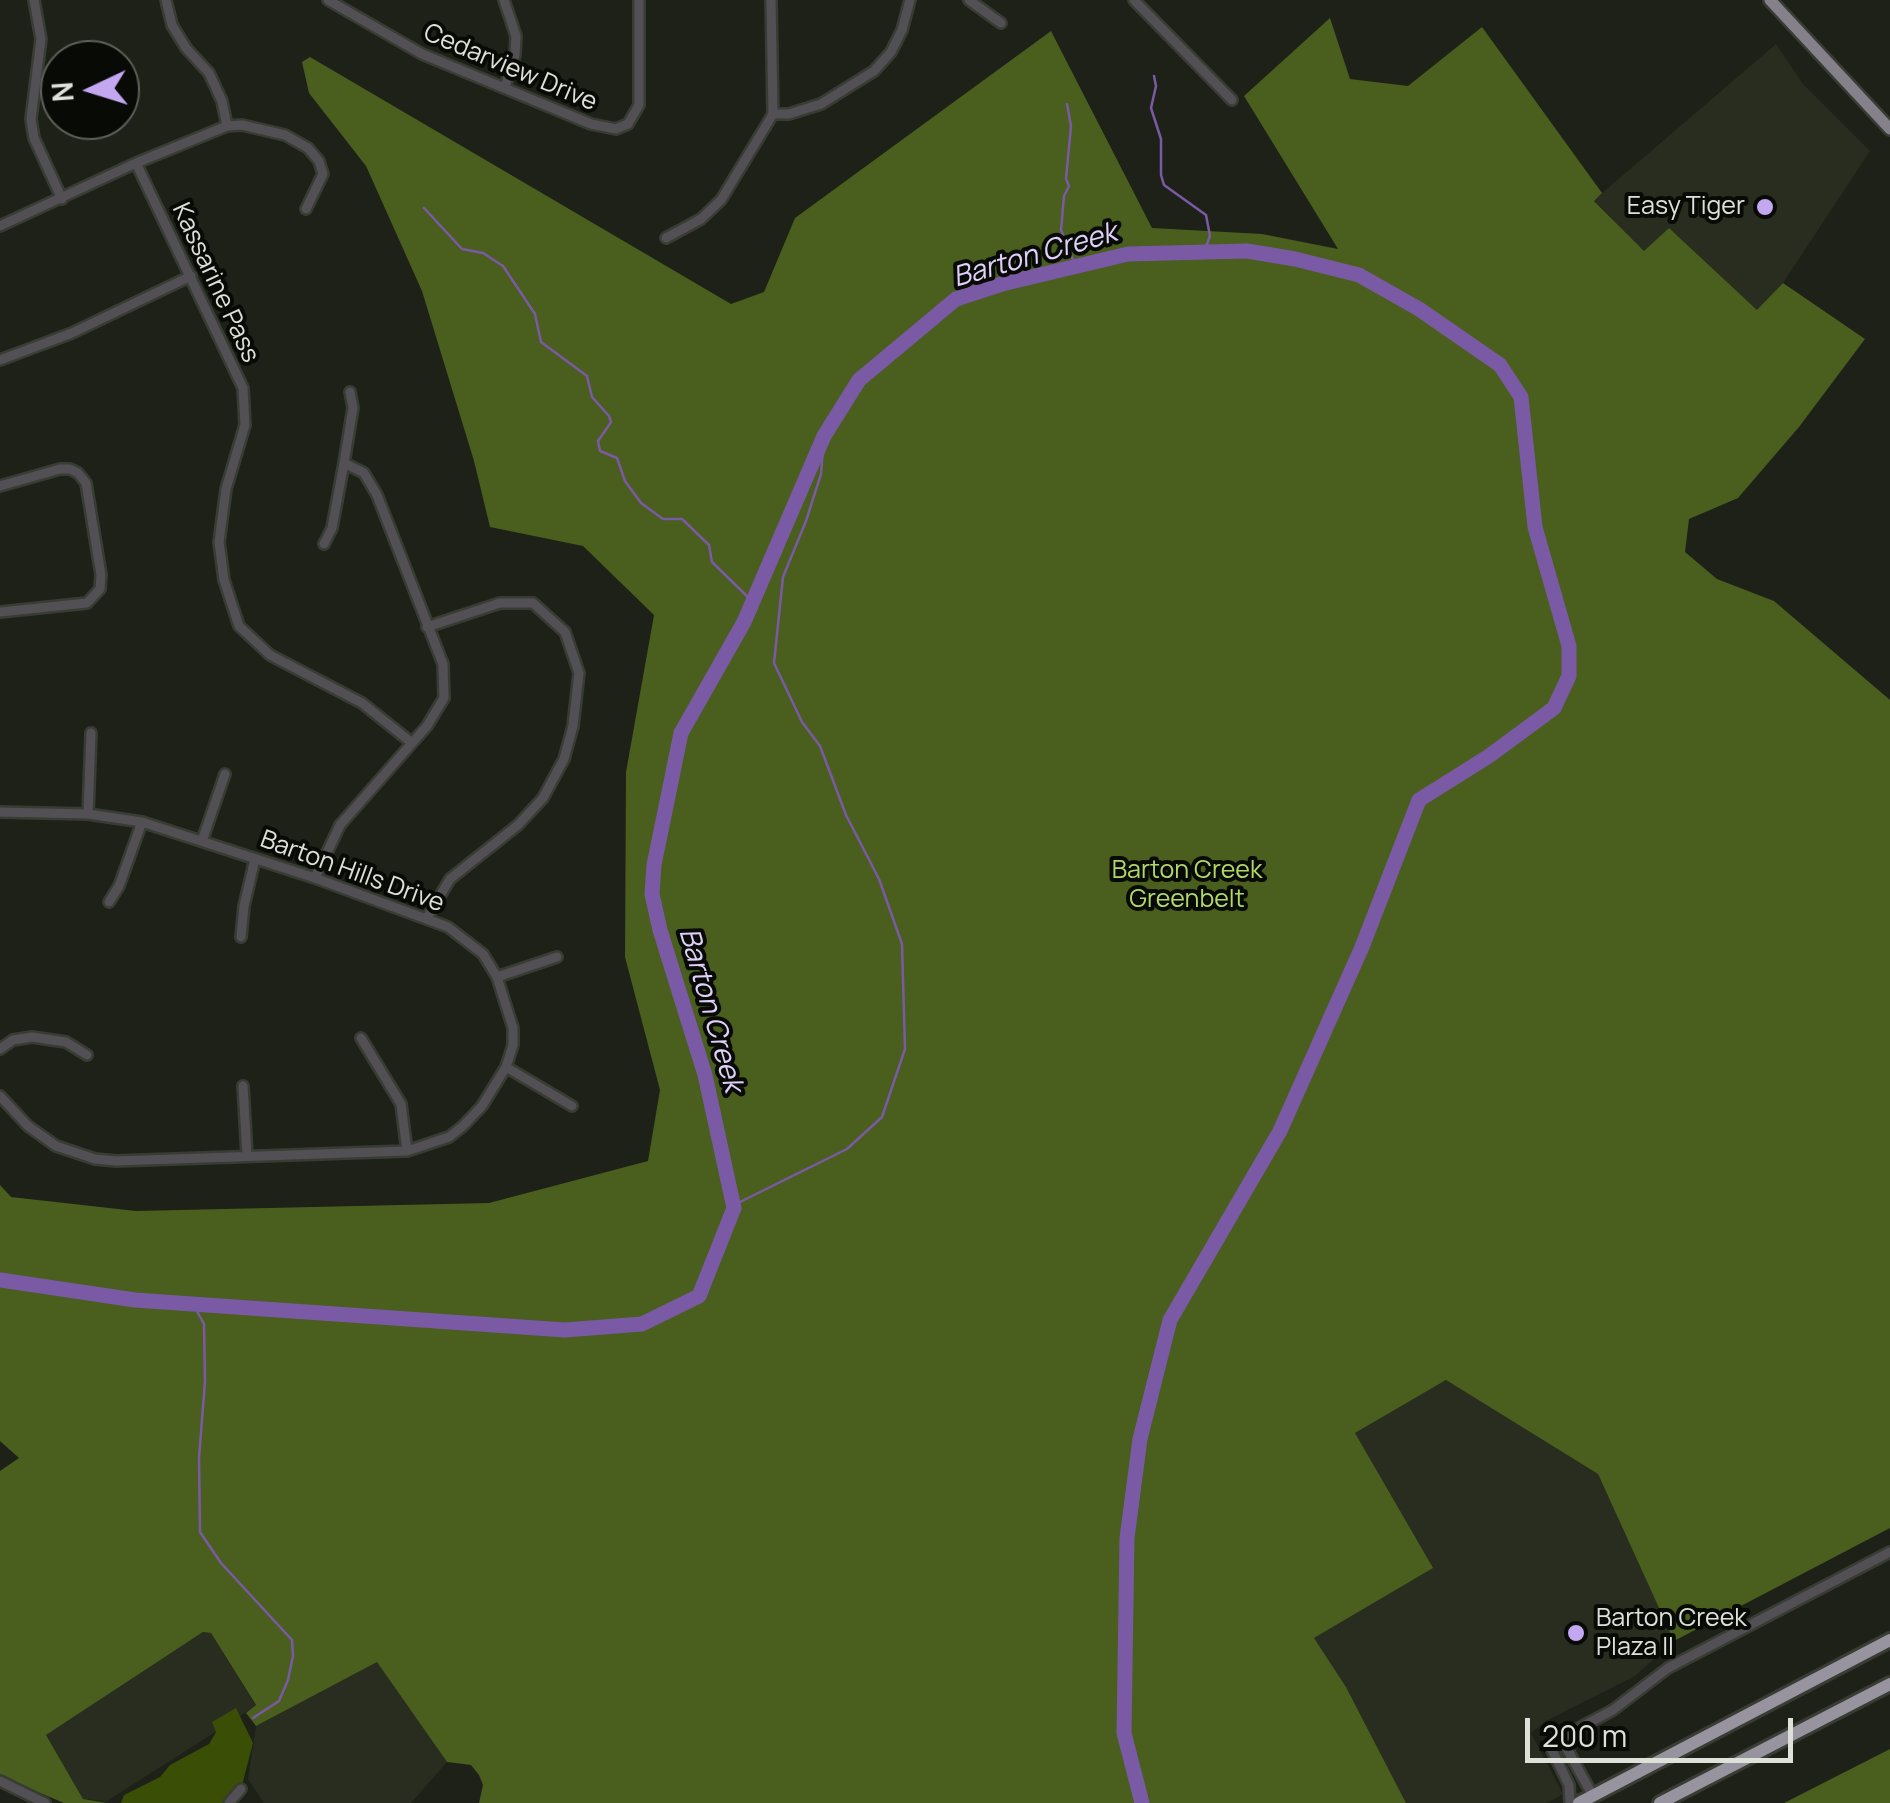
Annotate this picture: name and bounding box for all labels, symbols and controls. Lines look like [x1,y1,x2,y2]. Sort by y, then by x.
street label: Cedarview Drive [419,18,601,118]
north arrow [40,40,140,140]
text: N [42,81,82,103]
place label: Easy Tiger [1627,192,1745,222]
marker: Easy Tiger [1754,196,1776,218]
street label: Kassarine Pass [165,198,265,368]
water label: Barton Creek [949,217,1121,295]
street label: Barton Hills Drive [256,825,448,919]
park label: Barton Creek Greenbelt [1112,856,1262,915]
water label: Barton Creek [671,924,749,1096]
place label: Barton Creek Plaza II [1596,1604,1747,1663]
marker: Barton Creek Plaza II [1565,1622,1587,1644]
scale bar [1530,1698,1798,1760]
text: 200 m [1542,1715,1627,1756]

